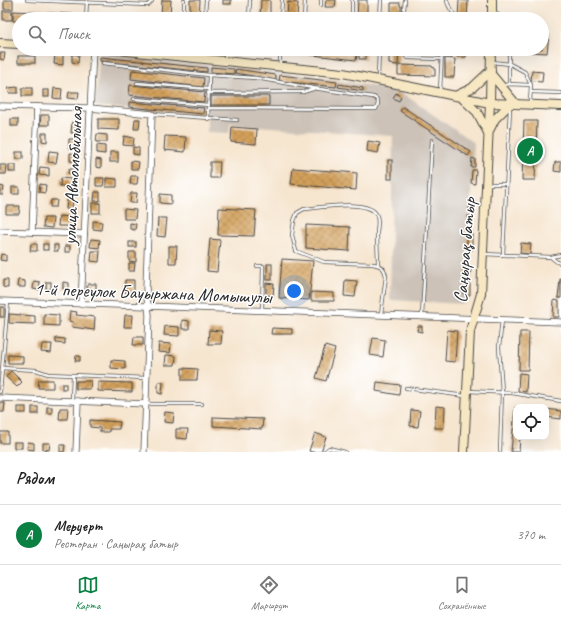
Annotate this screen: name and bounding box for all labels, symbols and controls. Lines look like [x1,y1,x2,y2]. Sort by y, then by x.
search box [12,12,549,56]
icon: search [26,23,48,45]
text: Поиск [58,25,90,44]
street label: улица Автомобильная [57,105,89,246]
pin: A [517,136,543,166]
street label: Саңырақ батыр [448,196,482,304]
street label: 1-й переулок Бауыржана Момышулы [34,277,274,309]
your location [284,281,304,301]
map controls [513,404,549,440]
button: locate [513,404,549,440]
text: Рядом [16,468,54,489]
text: Меруерт [54,517,103,536]
text: A [26,527,32,543]
text: 370 m [517,527,545,543]
text: Ресторан · Саңырақ батыр [54,536,178,552]
tab: Карта [75,574,100,612]
tab: Маршрут [251,574,287,612]
tab: Сохранённые [438,574,486,612]

